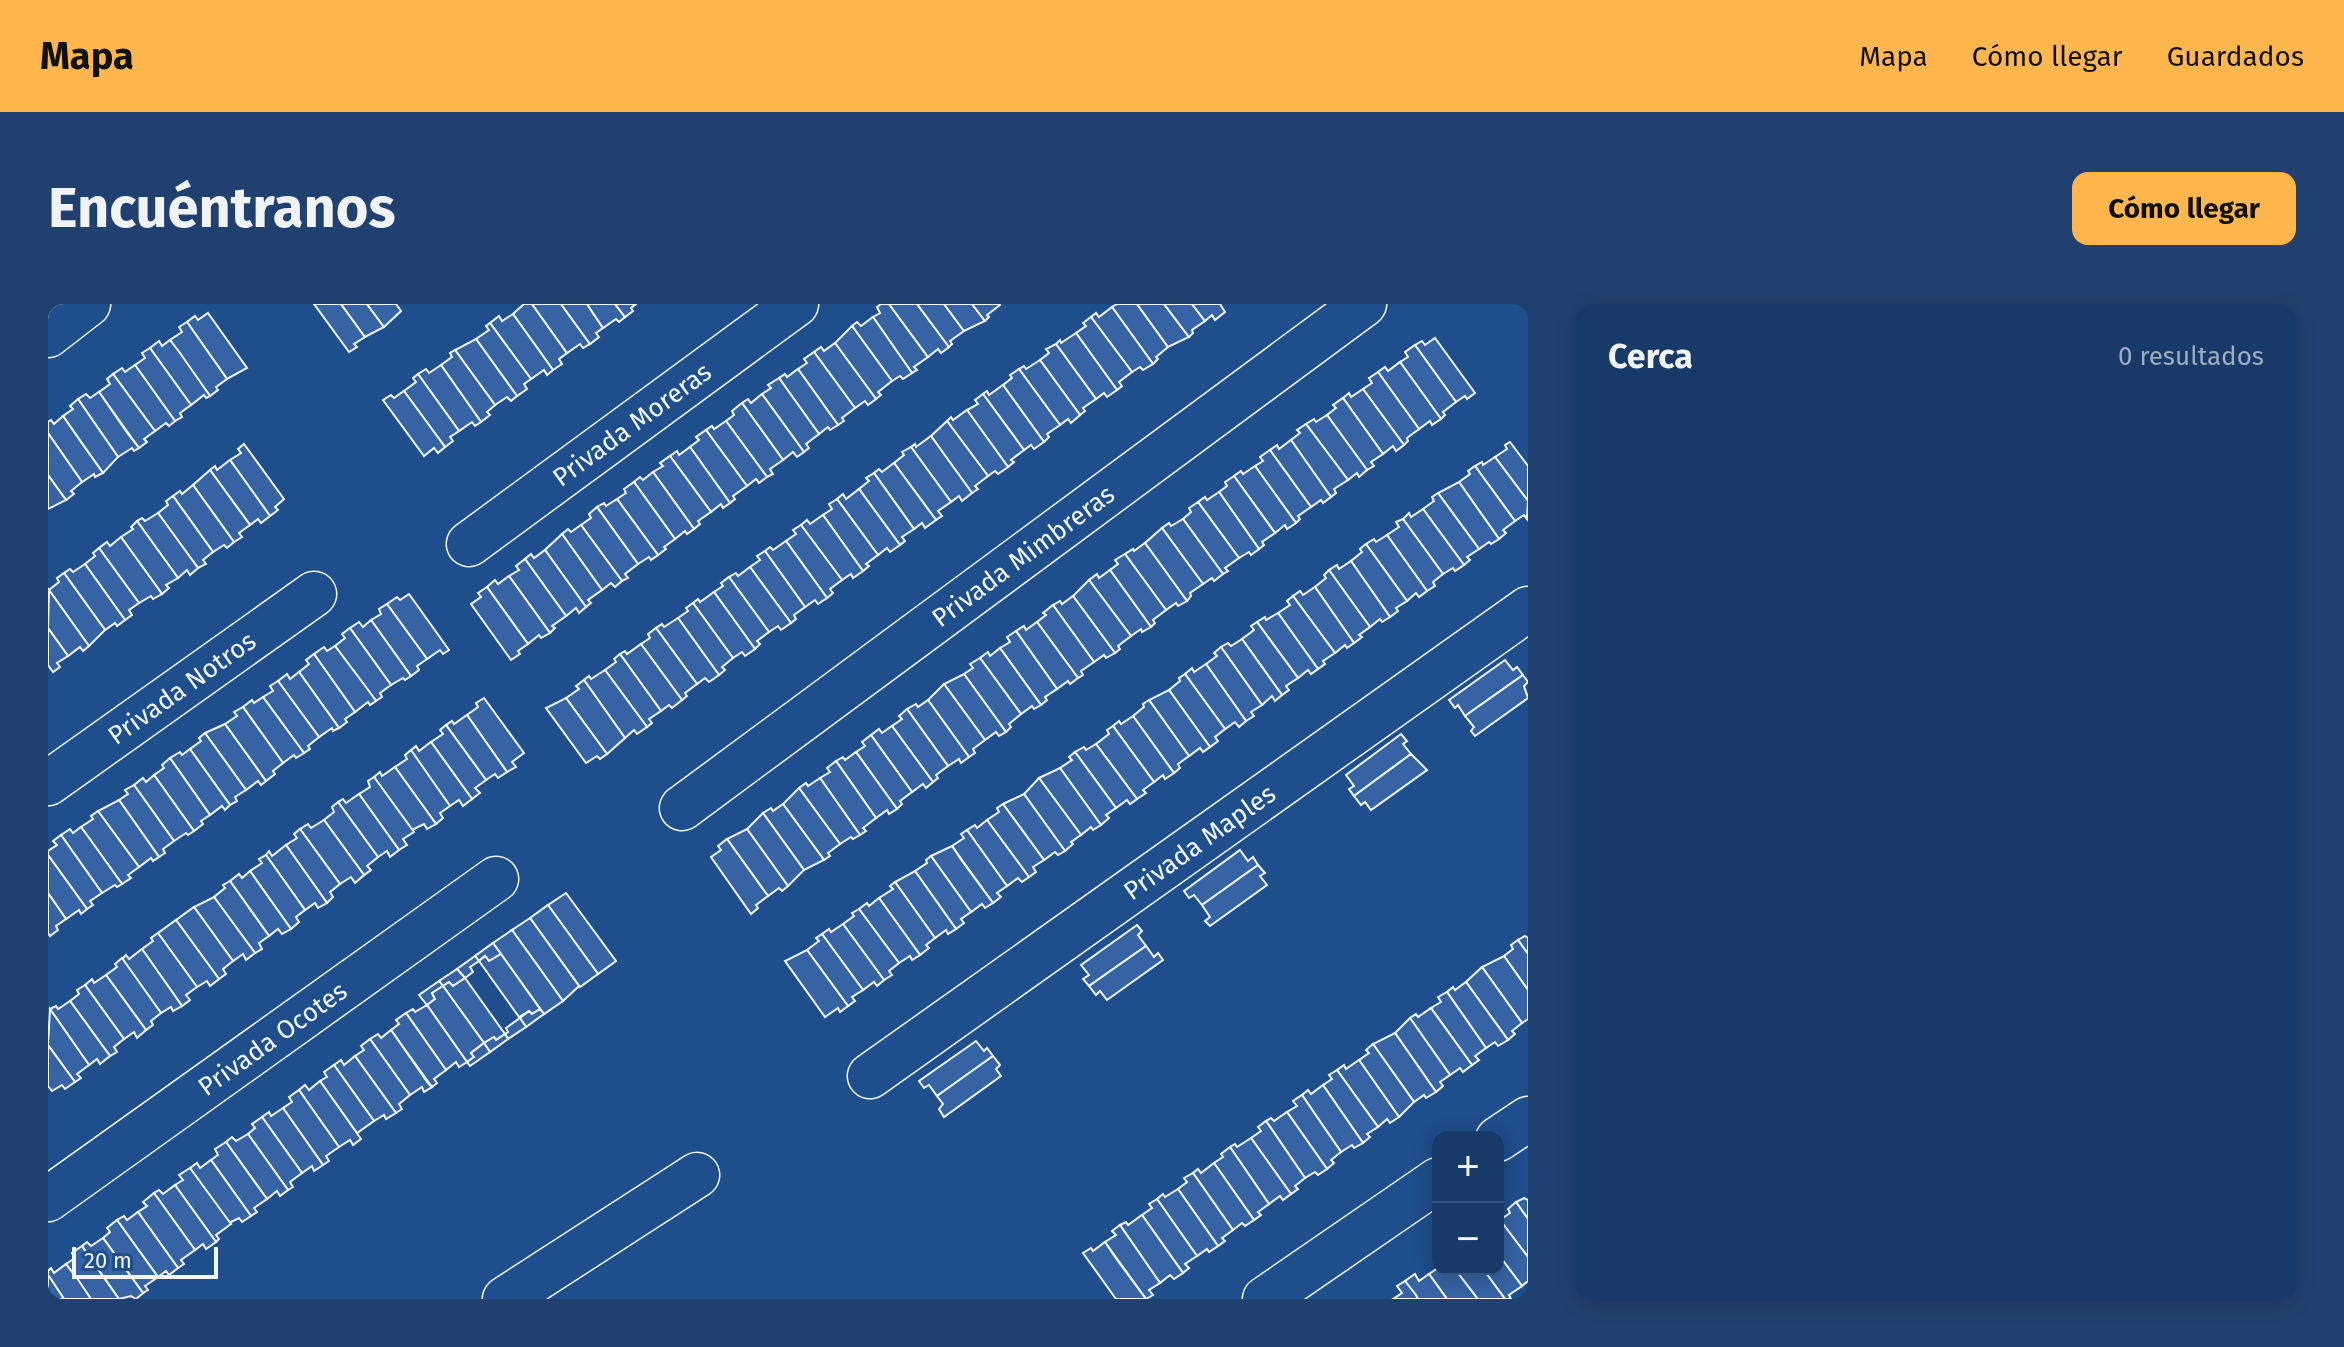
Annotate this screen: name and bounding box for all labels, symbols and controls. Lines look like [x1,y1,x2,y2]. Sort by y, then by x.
text: Mapa [40,33,134,79]
text: Mapa [1859,40,1928,73]
text: Cómo llegar [1972,40,2123,73]
text: Guardados [2167,40,2304,73]
button: Cómo llegar [2072,172,2296,245]
text: Encuéntranos [48,175,396,242]
text: Cerca [1608,336,1693,377]
text: 0 resultados [2118,341,2264,372]
street label: Privada Moreras [547,356,718,493]
street label: Privada Mimbreras [926,479,1121,634]
street label: Privada Notros [102,625,262,751]
street label: Privada Maples [1118,778,1282,907]
street label: Privada Ocotes [192,975,353,1103]
map controls [1432,1131,1504,1275]
button: + [1432,1131,1504,1203]
button: − [1432,1203,1504,1275]
scale bar [72,1243,218,1279]
text: 20 m [84,1247,132,1274]

